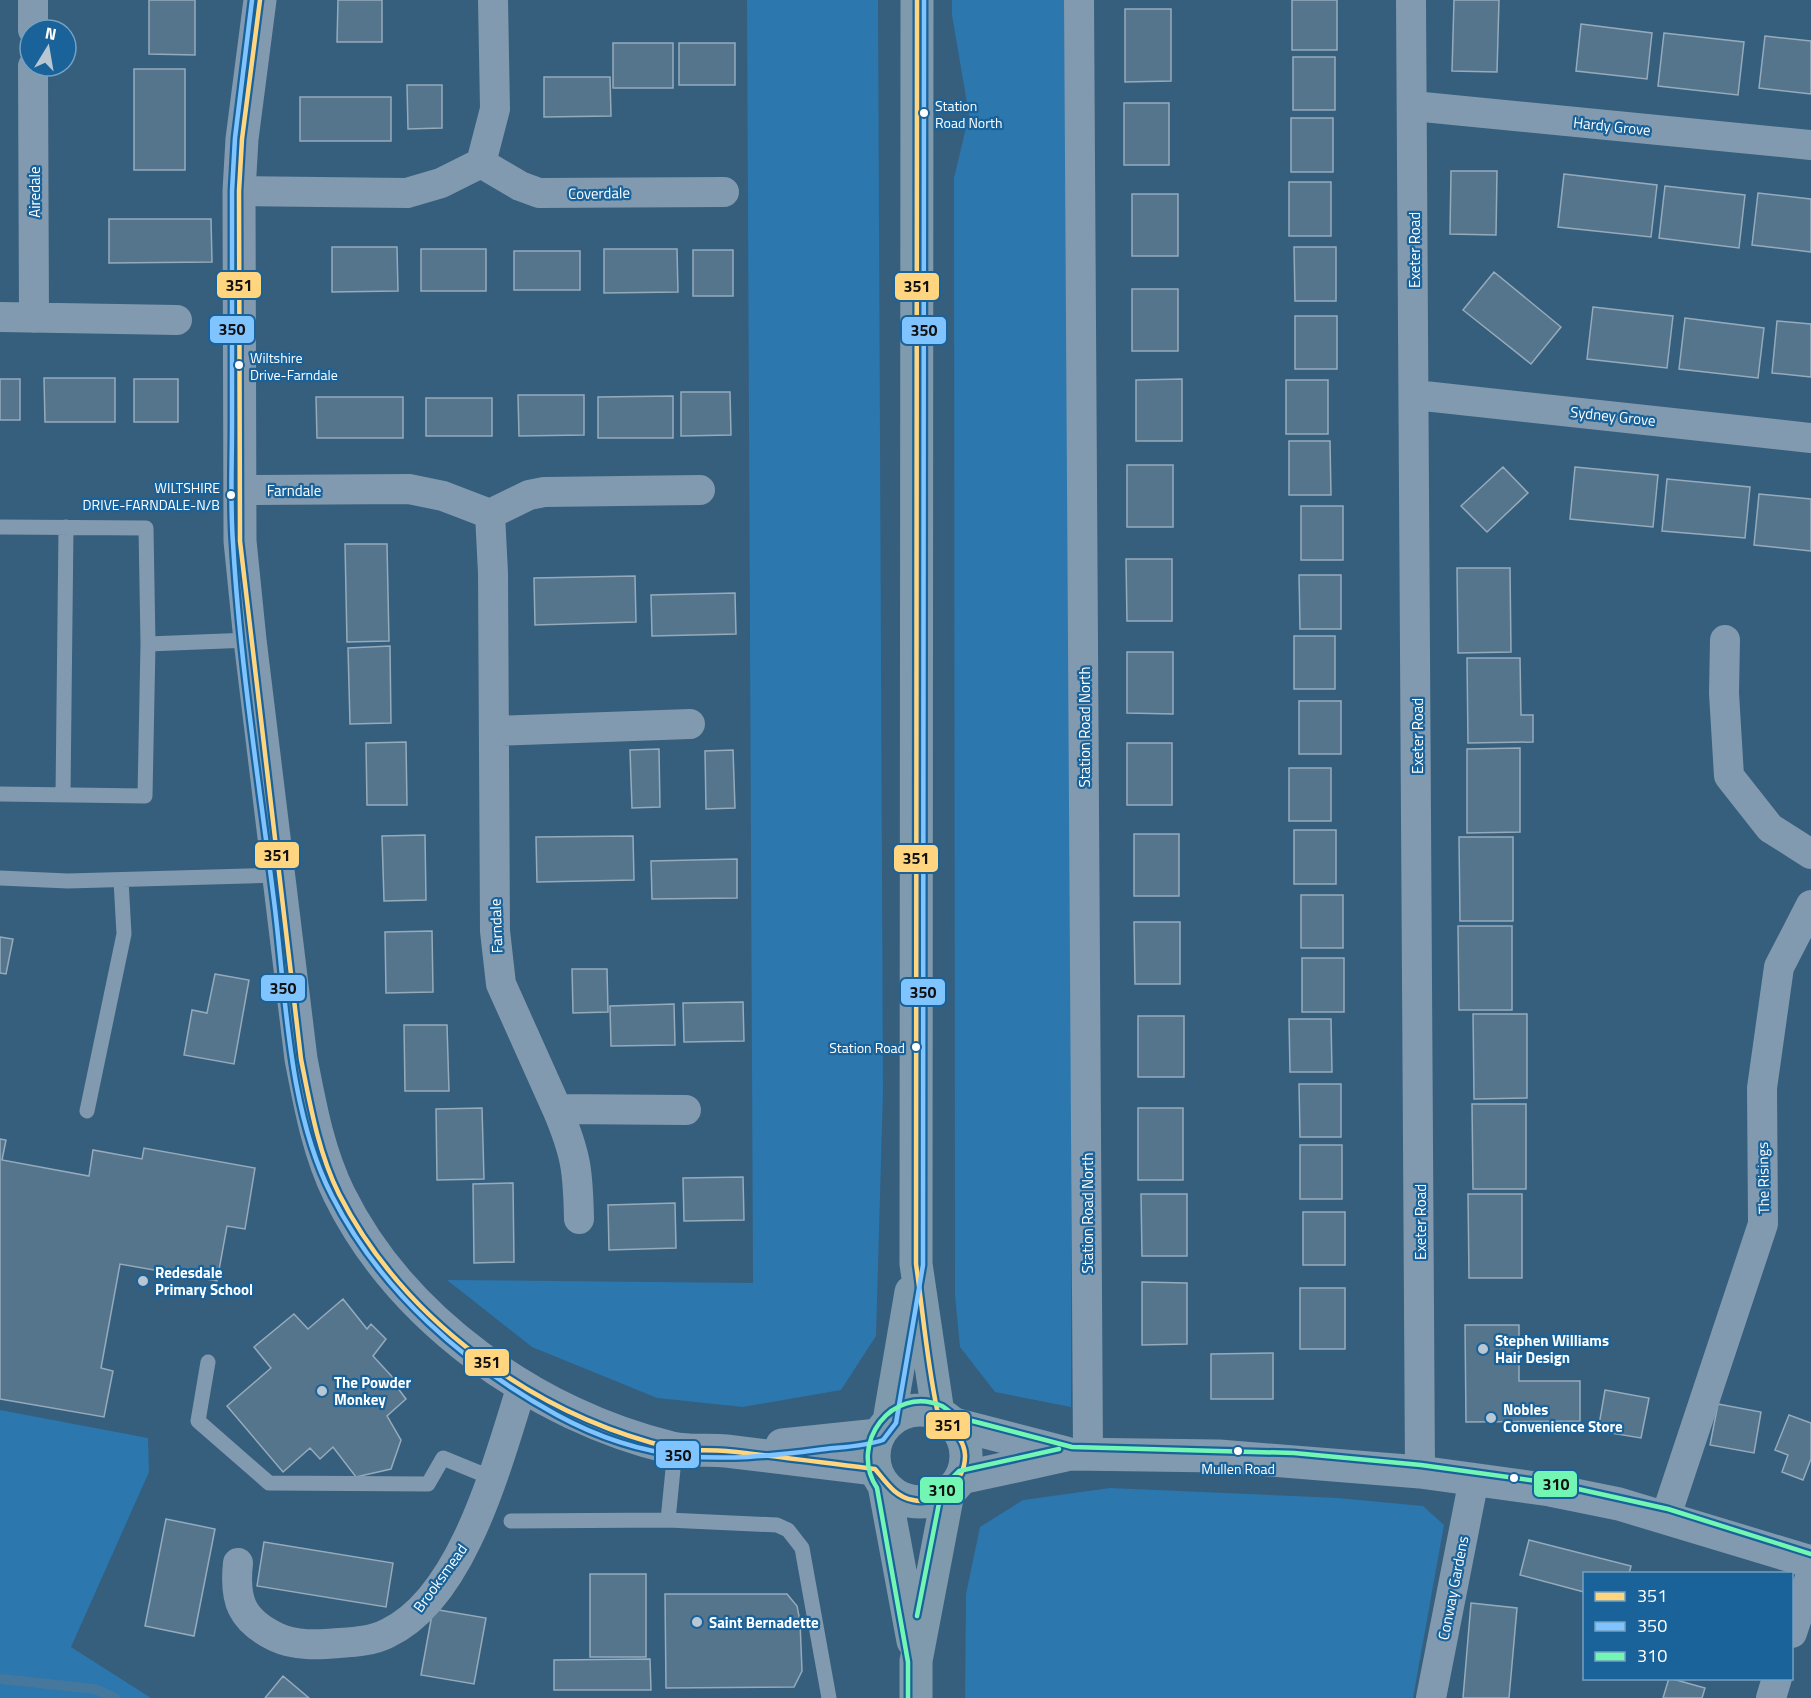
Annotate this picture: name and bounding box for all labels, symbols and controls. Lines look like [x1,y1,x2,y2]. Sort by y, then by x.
north arrow [18,18,78,78]
text: N [43,20,59,46]
place label: Station Road North [935,95,1002,133]
marker: Station Road North [918,107,930,119]
street label: Hardy Grove [1572,110,1652,142]
street label: Airedale [23,166,46,218]
street label: Coverdale [568,181,630,205]
street label: Exeter Road [1403,212,1426,288]
line badge: 351 [216,271,262,299]
line badge: 351 [894,272,940,301]
text: 351 [226,273,252,297]
text: 351 [904,274,930,298]
line badge: 350 [209,315,255,344]
line badge: 350 [901,316,947,345]
text: 350 [219,317,245,341]
text: 350 [911,318,937,342]
place label: Wiltshire Drive-Farndale [250,347,338,385]
marker: Wiltshire Drive-Farndale [233,359,245,371]
street label: Sydney Grove [1569,400,1657,432]
place label: WILTSHIRE DRIVE-FARNDALE-N/B [83,477,220,515]
street label: Farndale [267,479,321,502]
marker: WILTSHIRE DRIVE-FARNDALE-N/B [225,489,237,501]
street label: Station Road North [1073,667,1096,787]
street label: Exeter Road [1406,698,1429,774]
line badge: 351 [254,841,300,869]
text: 351 [264,843,290,867]
line badge: 351 [893,844,939,873]
text: 351 [903,846,929,870]
street label: Farndale [484,898,508,954]
line badge: 350 [260,974,306,1002]
text: 350 [270,976,296,1000]
line badge: 350 [900,978,946,1006]
text: 350 [910,980,936,1004]
place label: Station Road [829,1037,905,1058]
marker: Station Road [910,1041,922,1053]
street label: The Risings [1751,1142,1775,1214]
street label: Station Road North [1076,1153,1099,1273]
street label: Exeter Road [1409,1184,1432,1260]
place label: Redesdale Primary School [155,1261,253,1301]
marker: Redesdale Primary School [136,1274,150,1288]
place label: Stephen Williams Hair Design [1495,1329,1609,1369]
marker: Stephen Williams Hair Design [1476,1342,1490,1356]
line badge: 351 [464,1348,510,1377]
text: 351 [474,1350,500,1374]
place label: The Powder Monkey [334,1371,411,1411]
marker: The Powder Monkey [315,1384,329,1398]
place label: Nobles Convenience Store [1503,1398,1623,1438]
line badge: 351 [925,1411,971,1440]
marker: Nobles Convenience Store [1484,1411,1498,1425]
text: 351 [935,1413,961,1437]
line badge: 350 [655,1440,700,1469]
text: 350 [665,1443,691,1467]
marker: Mullen Road [1232,1445,1244,1457]
place label: Mullen Road [1201,1458,1275,1479]
line badge: 310 [1533,1470,1578,1498]
unlabelled marker [1508,1472,1520,1484]
text: 310 [1543,1472,1569,1496]
line badge: 310 [919,1476,964,1504]
text: 310 [929,1478,955,1502]
street label: Conway Gardens [1432,1534,1474,1642]
street label: Brooksmead [407,1539,473,1617]
legend [1583,1572,1793,1680]
text: 351 [1637,1582,1667,1609]
place label: Saint Bernadette [709,1611,819,1634]
text: 350 [1637,1612,1667,1639]
marker: Saint Bernadette [690,1615,704,1629]
text: 310 [1637,1642,1667,1669]

